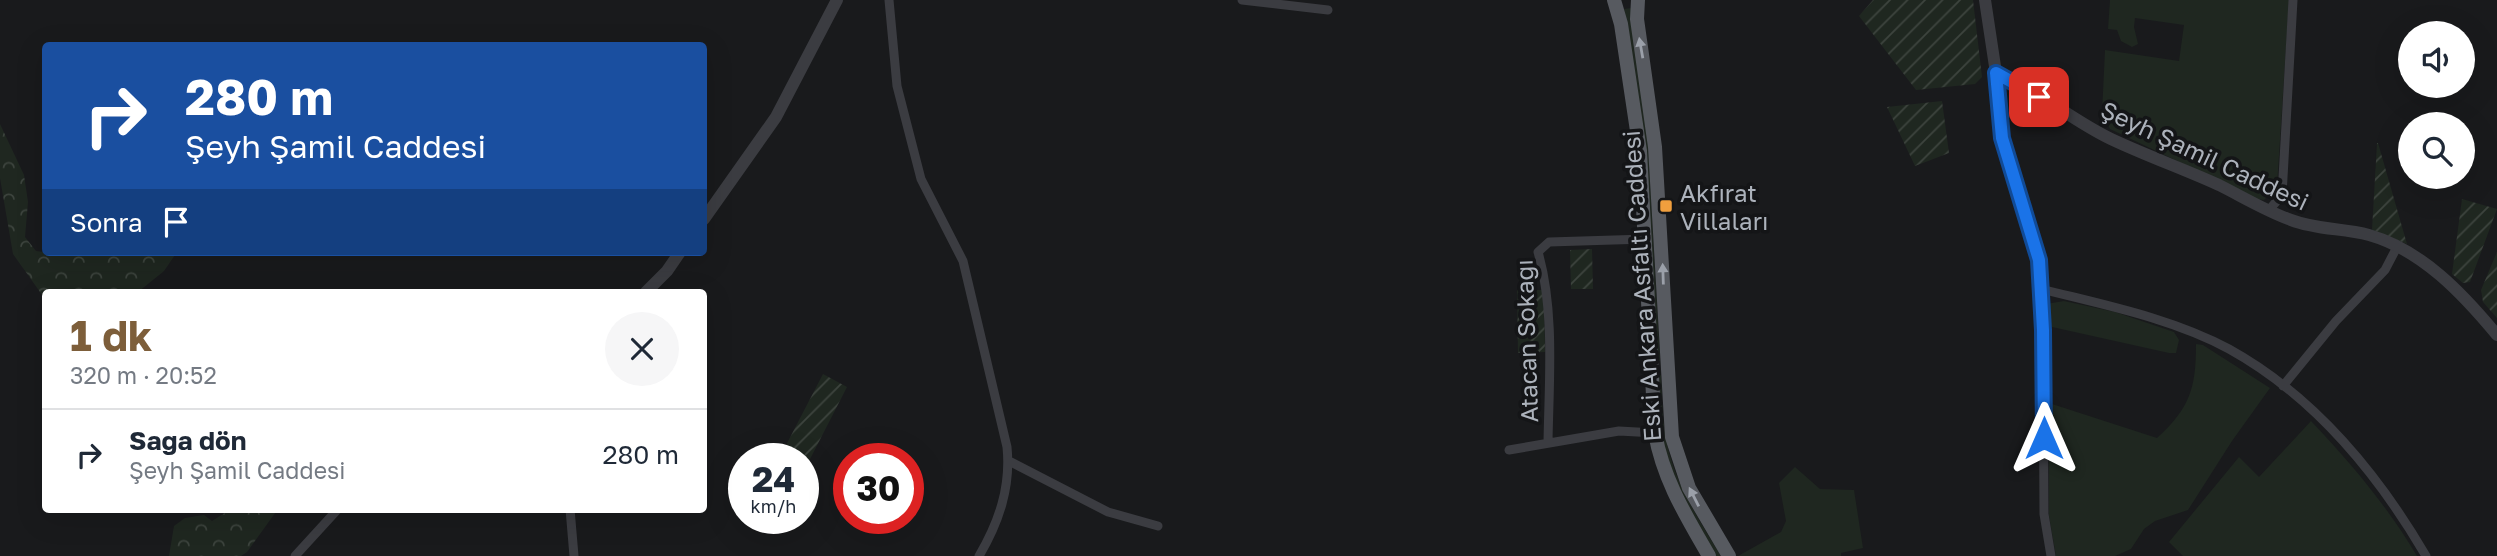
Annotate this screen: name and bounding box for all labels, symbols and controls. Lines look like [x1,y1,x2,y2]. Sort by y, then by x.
map controls [2398,21,2475,189]
button: sound [2398,21,2475,98]
one-way arrow [1635,37,1646,59]
text: 280 m [185,67,333,126]
pin [2009,67,2069,127]
icon: right [70,70,161,161]
icon: arrive [2020,78,2058,116]
street label: Şeyh Şamil Caddesi [2097,94,2313,216]
button: search [2398,112,2475,189]
text: Şeyh Şamil Caddesi [185,127,486,165]
street label: Eski Ankara Asfaltı Caddesi [1616,129,1666,443]
place label: Akfırat Villaları [1680,178,1768,235]
marker: Akfırat Villaları [1658,198,1674,214]
icon: arrive [157,203,195,241]
text: Sonra [70,207,143,238]
street label: Atacan Sokağı [1509,259,1543,423]
one-way arrow [1657,263,1669,285]
text: 1 dk [70,310,152,360]
button: close [605,312,679,386]
text: 320 m · 20:52 [70,361,217,389]
position arrow [2007,401,2081,475]
text: Sağa dön [129,425,246,456]
icon: right [70,436,108,474]
text: 280 m [602,439,679,470]
speed limit sign: 30 [833,443,924,534]
text: Şeyh Şamil Caddesi [129,456,345,484]
text: 24 [752,458,795,500]
one-way arrow [1689,487,1700,507]
text: km/h [751,495,796,517]

